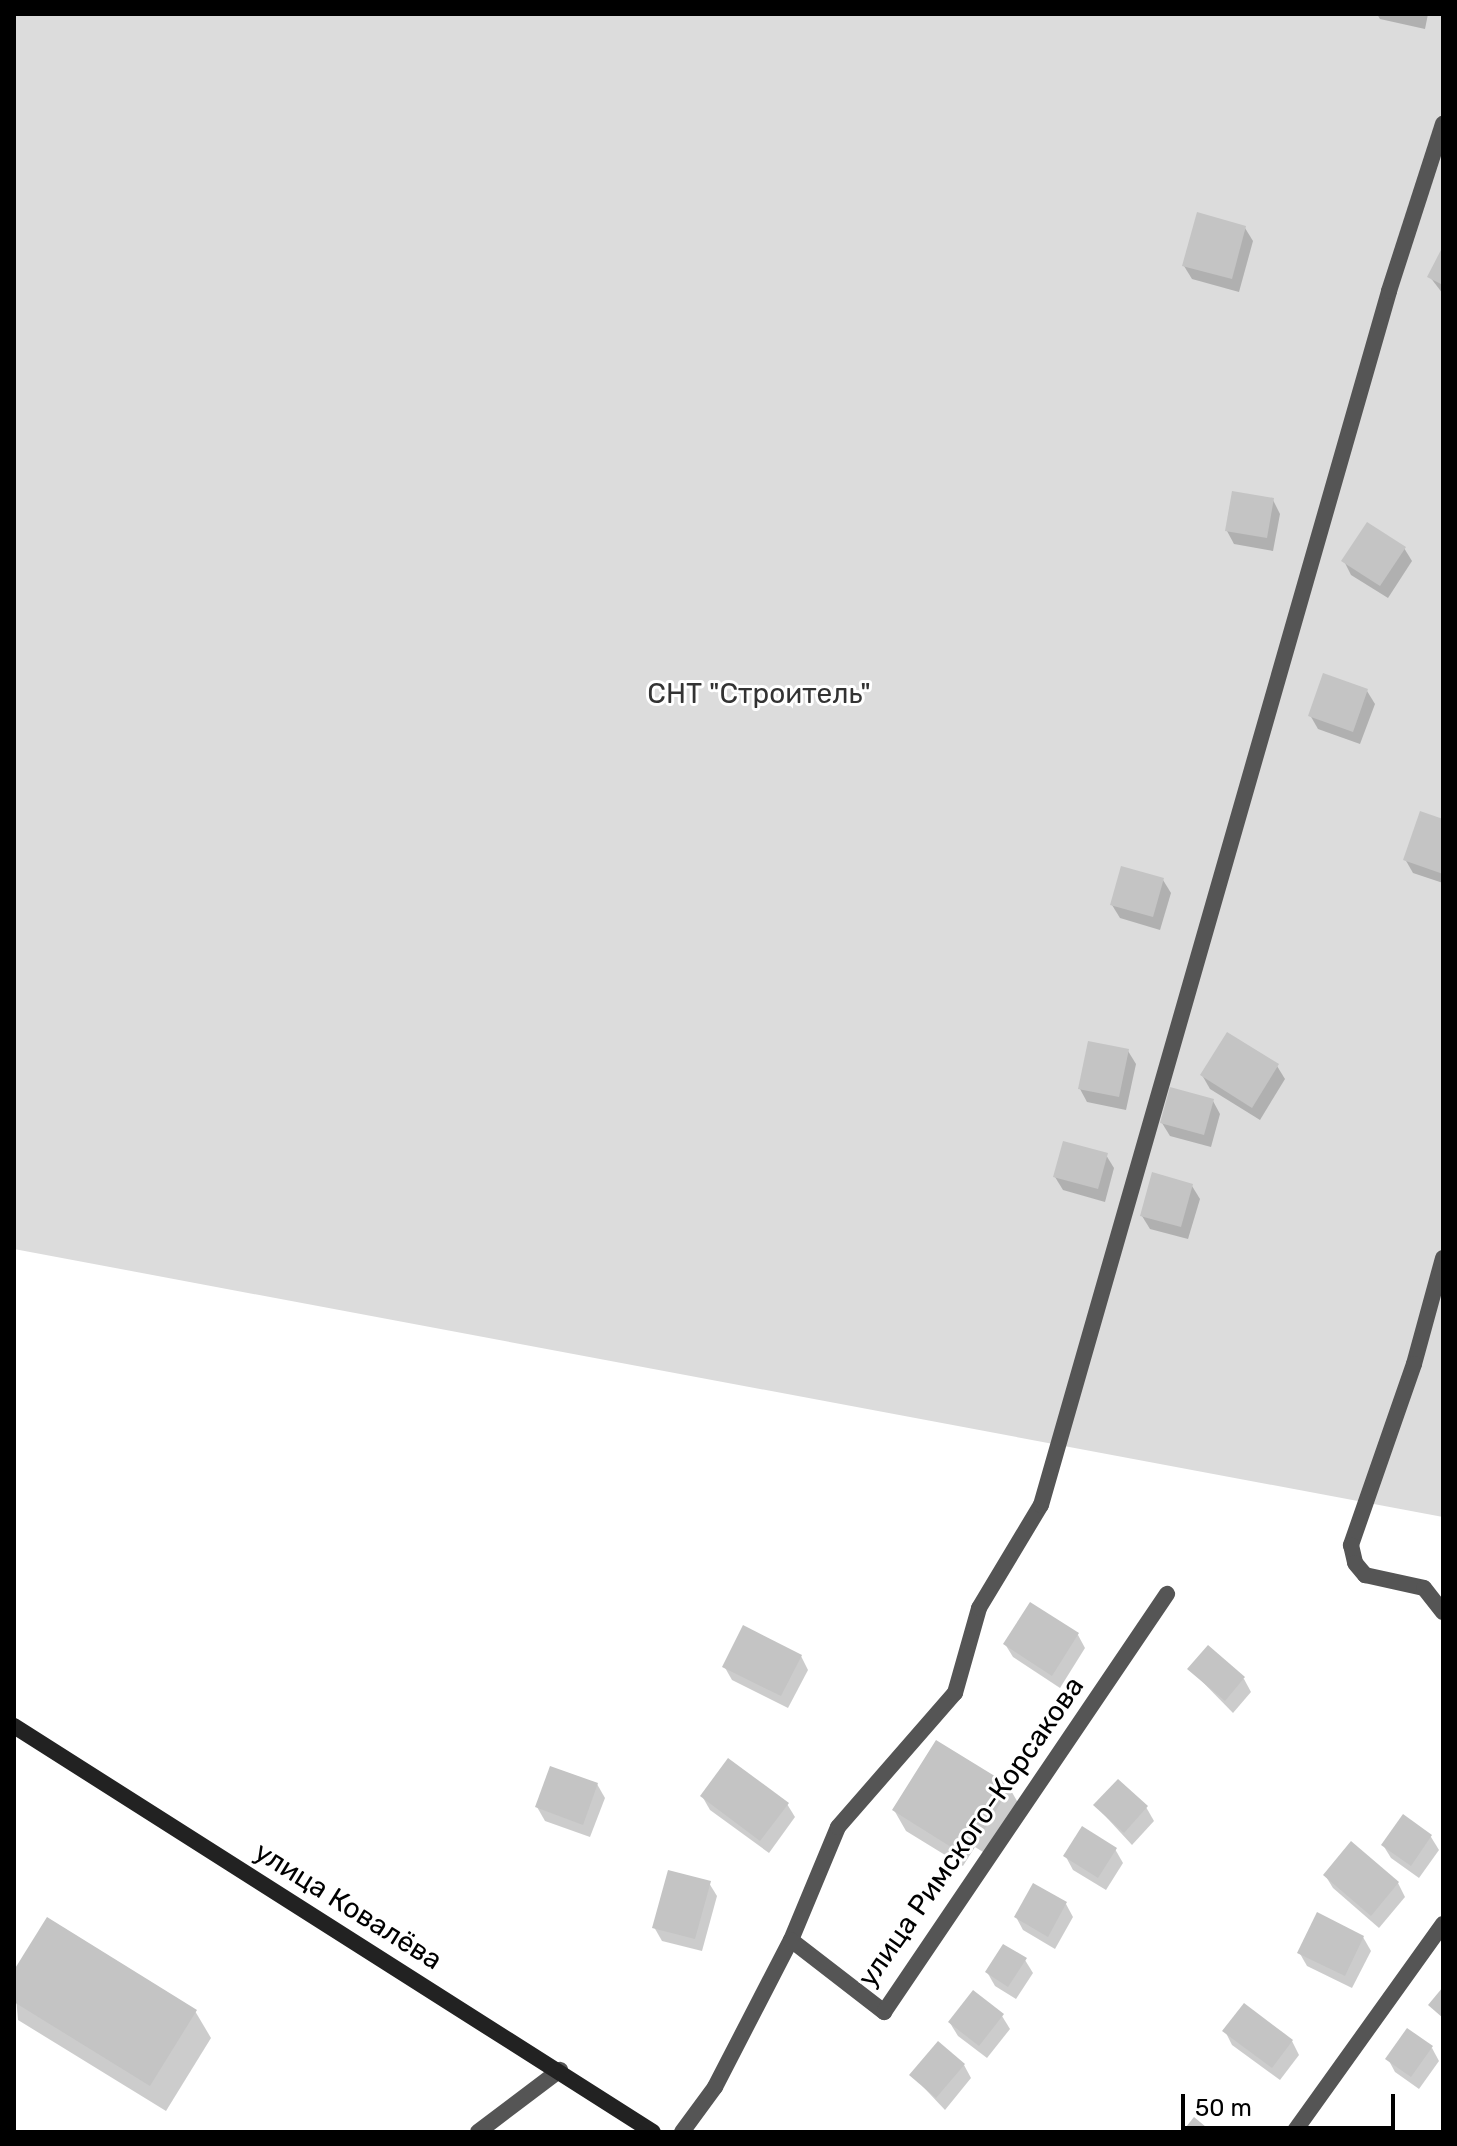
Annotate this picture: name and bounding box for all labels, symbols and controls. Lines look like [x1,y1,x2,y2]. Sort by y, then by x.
park label: СНТ "Строитель" [647,677,871,711]
street label: улица Римского-Корсакова [851,1670,1091,1994]
street label: улица Ковалёва [248,1835,448,1977]
scale bar [1185,2078,1399,2128]
text: 50 m [1195,2094,1252,2122]

